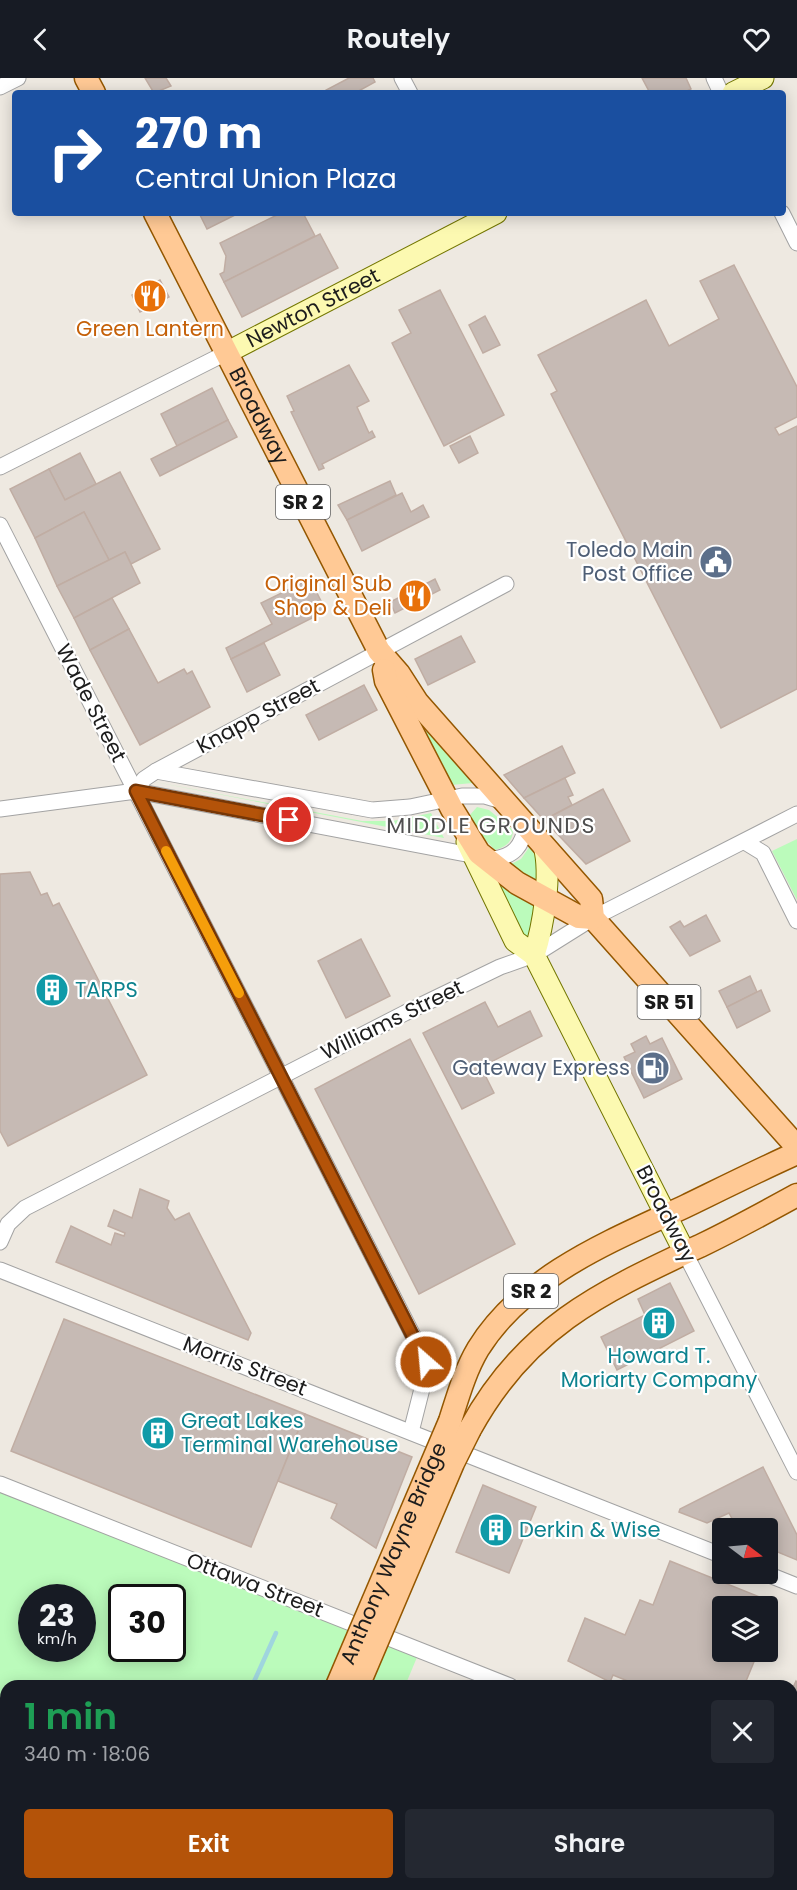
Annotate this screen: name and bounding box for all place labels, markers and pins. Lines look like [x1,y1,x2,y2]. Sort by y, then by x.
restaurant icon: Green Lantern [132,278,168,314]
place label: Green Lantern [76,314,224,343]
place label: Toledo Main Post Office [566,535,693,588]
public building icon: Toledo Main Post Office [698,544,734,580]
place label: Original Sub Shop & Deli [265,569,392,622]
restaurant icon: Original Sub Shop & Deli [397,578,433,614]
pin [263,794,314,845]
building icon: TARPS [34,972,70,1008]
place label: TARPS [75,975,138,1004]
fuel station icon: Gateway Express [635,1050,671,1086]
place label: Gateway Express [452,1053,630,1082]
building icon: Howard T. Moriarty Company [641,1305,677,1341]
place label: Howard T. Moriarty Company [561,1341,757,1394]
place label: Great Lakes Terminal Warehouse [181,1406,398,1459]
building icon: Great Lakes Terminal Warehouse [140,1415,176,1451]
building icon: Derkin & Wise [478,1512,514,1548]
place label: Derkin & Wise [519,1515,661,1544]

